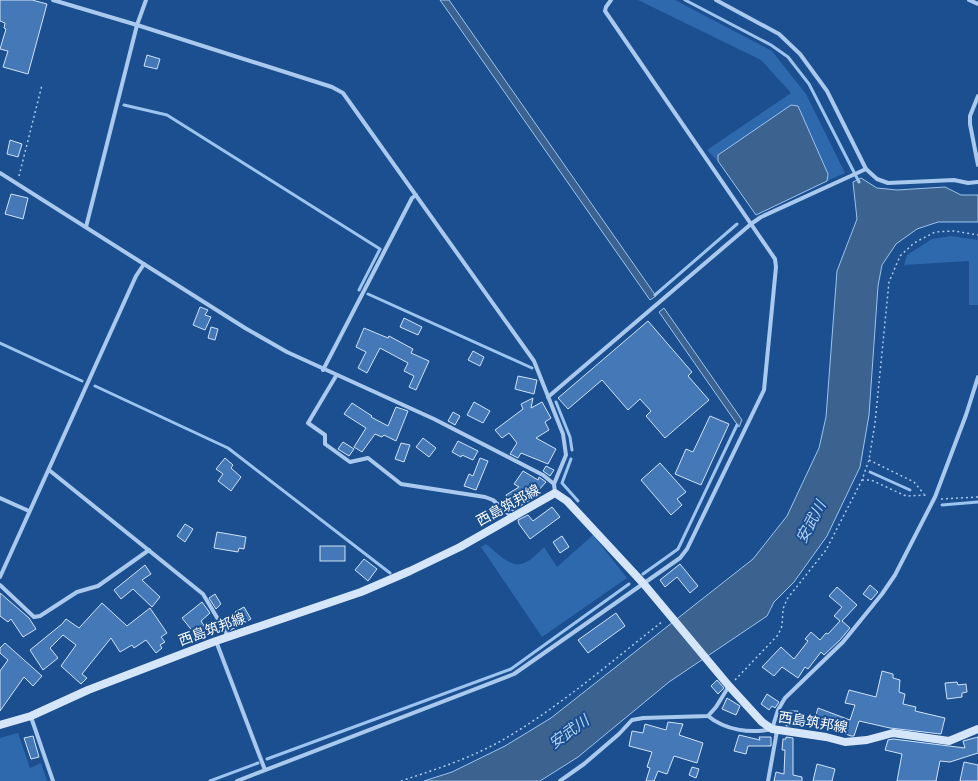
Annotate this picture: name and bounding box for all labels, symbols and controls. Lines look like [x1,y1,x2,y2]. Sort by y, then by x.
street label: 西島筑邦線 [474,481,542,529]
water label: 安武川 [792,496,830,546]
street label: 西島筑邦線 [176,610,248,648]
street label: 西島筑邦線 [777,709,849,735]
water label: 安武川 [546,710,594,753]

